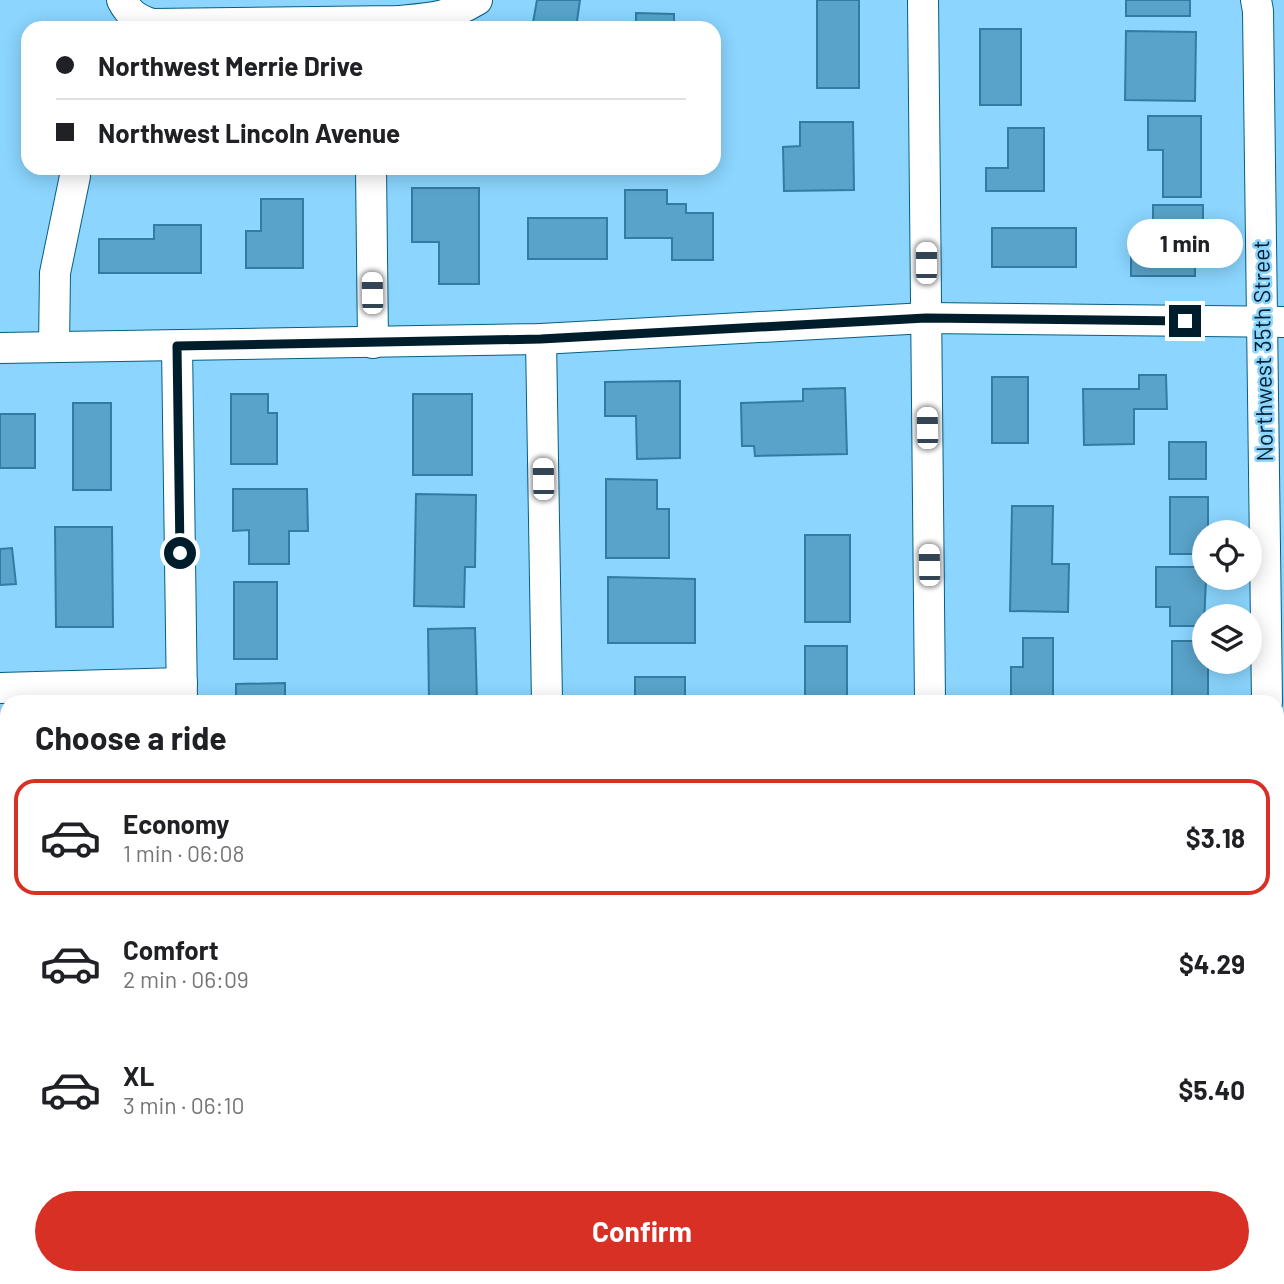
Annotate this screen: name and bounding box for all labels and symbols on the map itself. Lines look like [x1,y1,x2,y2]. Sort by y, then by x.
callout: 1 min [1127,219,1243,268]
street label: Northwest 35th Street [1246,240,1278,462]
car [916,242,937,284]
car [362,272,383,314]
route end [1169,305,1201,337]
car [917,407,938,449]
car [533,458,554,500]
route start [164,537,196,569]
car [919,544,940,586]

